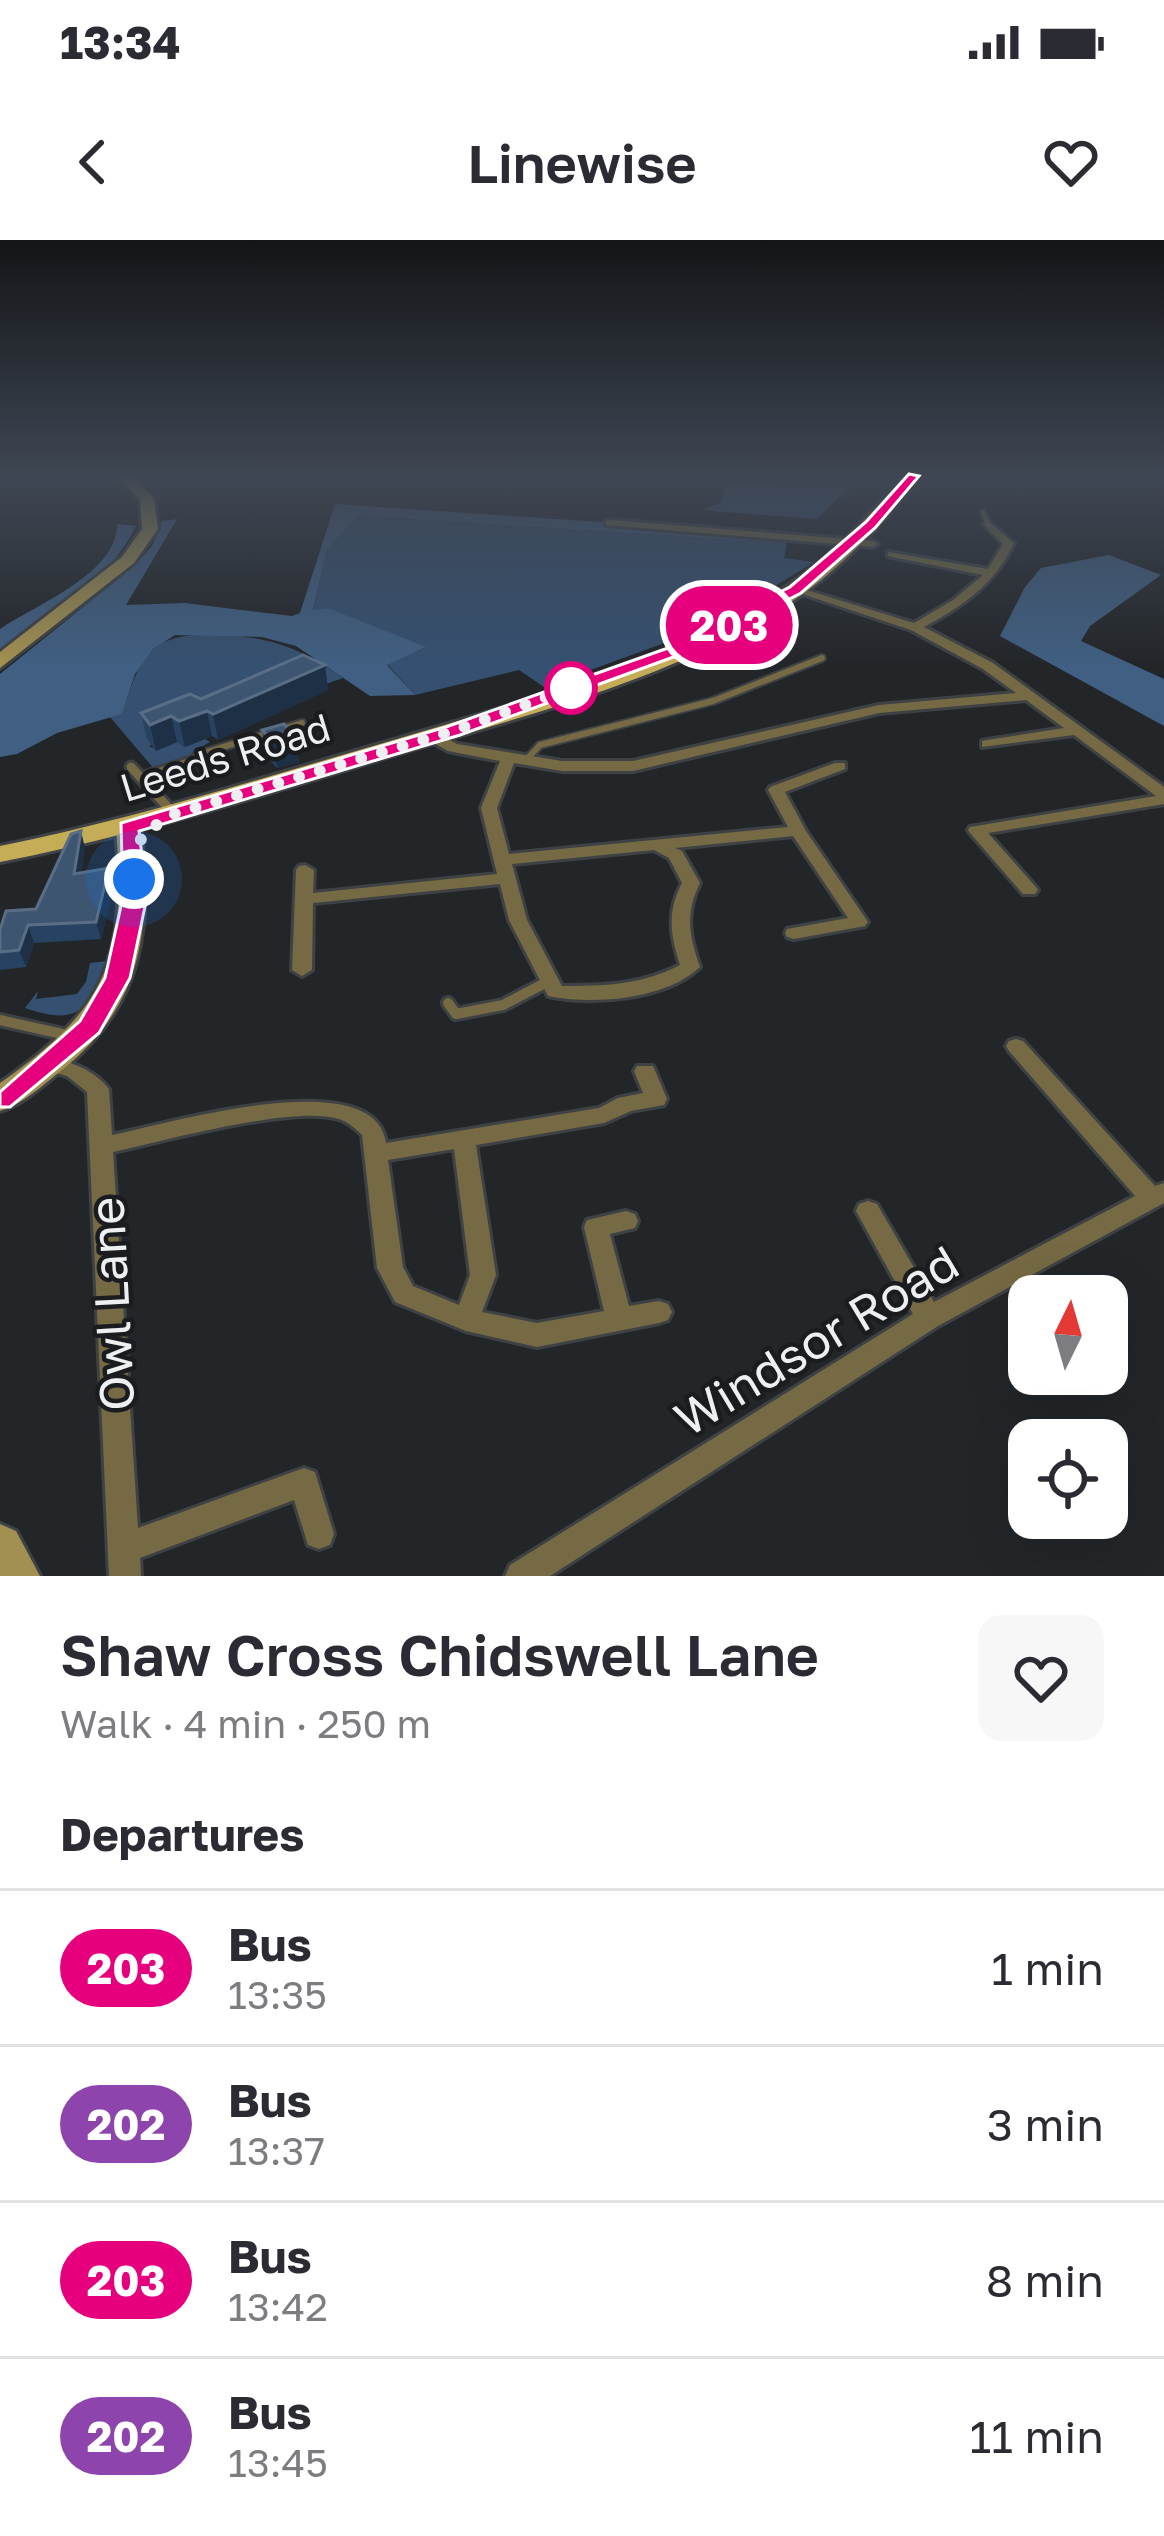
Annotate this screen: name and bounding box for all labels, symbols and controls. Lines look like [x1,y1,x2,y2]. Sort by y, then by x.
text: 13:34 [60,15,181,69]
icon: back [60,129,126,195]
icon: heart [1038,129,1104,195]
text: Linewise [467,130,697,195]
line badge: 203 [660,586,798,664]
text: 203 [690,600,768,650]
unlabelled marker [546,663,596,713]
street label: Leeds Road [114,703,336,811]
your location [104,849,164,909]
street label: Owl Lane [76,1196,146,1412]
street label: Windsor Road [664,1233,968,1447]
north arrow [1008,1275,1128,1395]
map controls [1008,1275,1128,1539]
button: locate [1008,1419,1128,1539]
button: heart [978,1615,1104,1741]
text: Shaw Cross Chidswell Lane [60,1620,819,1689]
text: Walk · 4 min · 250 m [60,1700,431,1747]
text: Departures [60,1807,304,1861]
text: Bus [228,1917,312,1971]
text: 1 min [991,1941,1104,1995]
text: 203 [87,1943,165,1993]
text: 13:35 [228,1971,327,2018]
text: Bus [228,2073,312,2127]
text: 3 min [987,2097,1104,2151]
text: 202 [87,2099,165,2149]
text: 13:37 [228,2127,325,2174]
text: Bus [228,2229,312,2283]
text: 8 min [986,2253,1104,2307]
text: 203 [87,2255,165,2305]
text: 13:42 [228,2283,328,2330]
text: Bus [228,2385,312,2439]
text: 11 min [970,2409,1104,2463]
text: 202 [87,2411,165,2461]
text: 13:45 [228,2439,328,2486]

